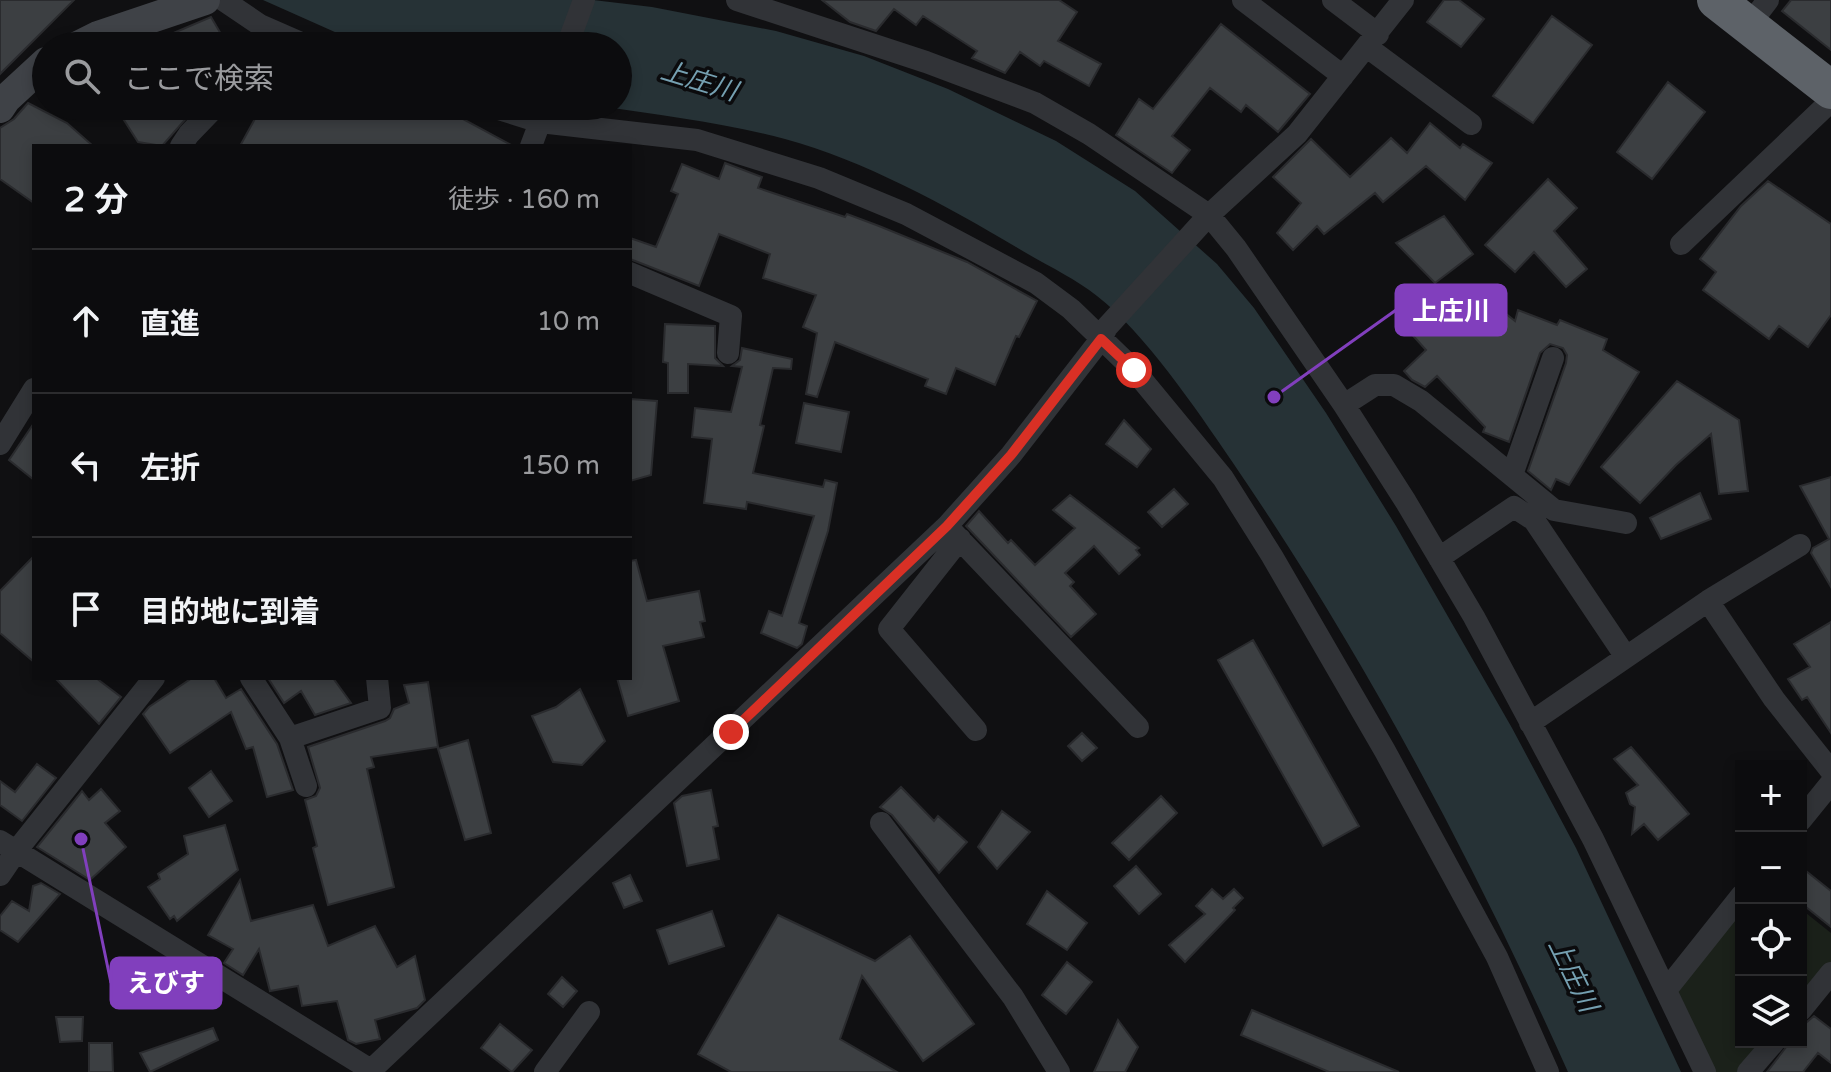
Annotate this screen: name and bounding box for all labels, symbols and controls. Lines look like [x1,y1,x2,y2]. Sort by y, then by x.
search box [32,32,632,120]
icon: search [60,54,104,98]
water label: 上庄川 [657,55,744,108]
text: ここで検索 [124,61,274,98]
text: 2 分 [64,180,128,221]
text: 徒歩 · 160 m [448,184,600,215]
callout: 上庄川 [1396,285,1506,335]
text: 上庄川 [1412,296,1490,327]
icon: ahead [64,299,108,343]
text: 直進 [140,306,200,343]
text: 10 m [537,306,600,337]
route start [1116,352,1152,388]
icon: left [64,443,108,487]
text: 左折 [140,450,200,487]
text: 150 m [520,450,600,481]
icon: arrive [64,587,108,631]
text: 目的地に到着 [140,594,320,631]
route end [713,714,749,750]
map controls [1735,760,1807,1048]
button: + [1735,760,1807,832]
button: − [1735,832,1807,904]
button: locate [1735,904,1807,976]
water label: 上庄川 [1542,933,1605,1020]
callout: えびす [111,958,221,1008]
text: えびす [127,968,205,999]
button: layers [1735,976,1807,1048]

